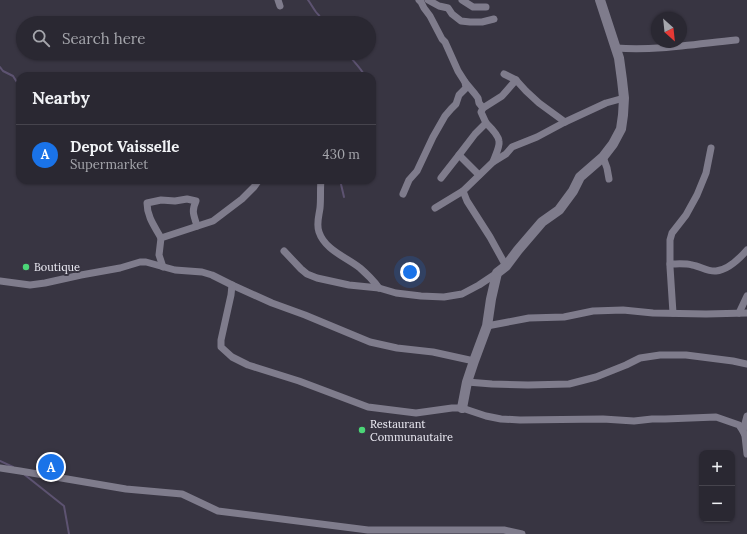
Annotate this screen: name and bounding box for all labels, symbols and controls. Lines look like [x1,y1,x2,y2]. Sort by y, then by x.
north arrow [651,12,687,48]
search box [16,16,376,60]
icon: search [30,27,52,49]
text: Search here [62,29,145,48]
text: Nearby [32,87,90,109]
text: Depot Vaisselle [70,137,179,156]
text: A [41,146,49,163]
text: 430 m [323,146,360,163]
text: Supermarket [70,156,148,173]
place label: Boutique [34,260,80,274]
marker: Boutique [21,262,31,272]
your location [400,262,420,282]
place label: Restaurant Communautaire [370,417,453,444]
marker: Restaurant Communautaire [357,425,367,435]
map controls [699,450,735,522]
button: + [699,450,735,486]
pin: A [38,452,64,482]
button: − [699,486,735,522]

